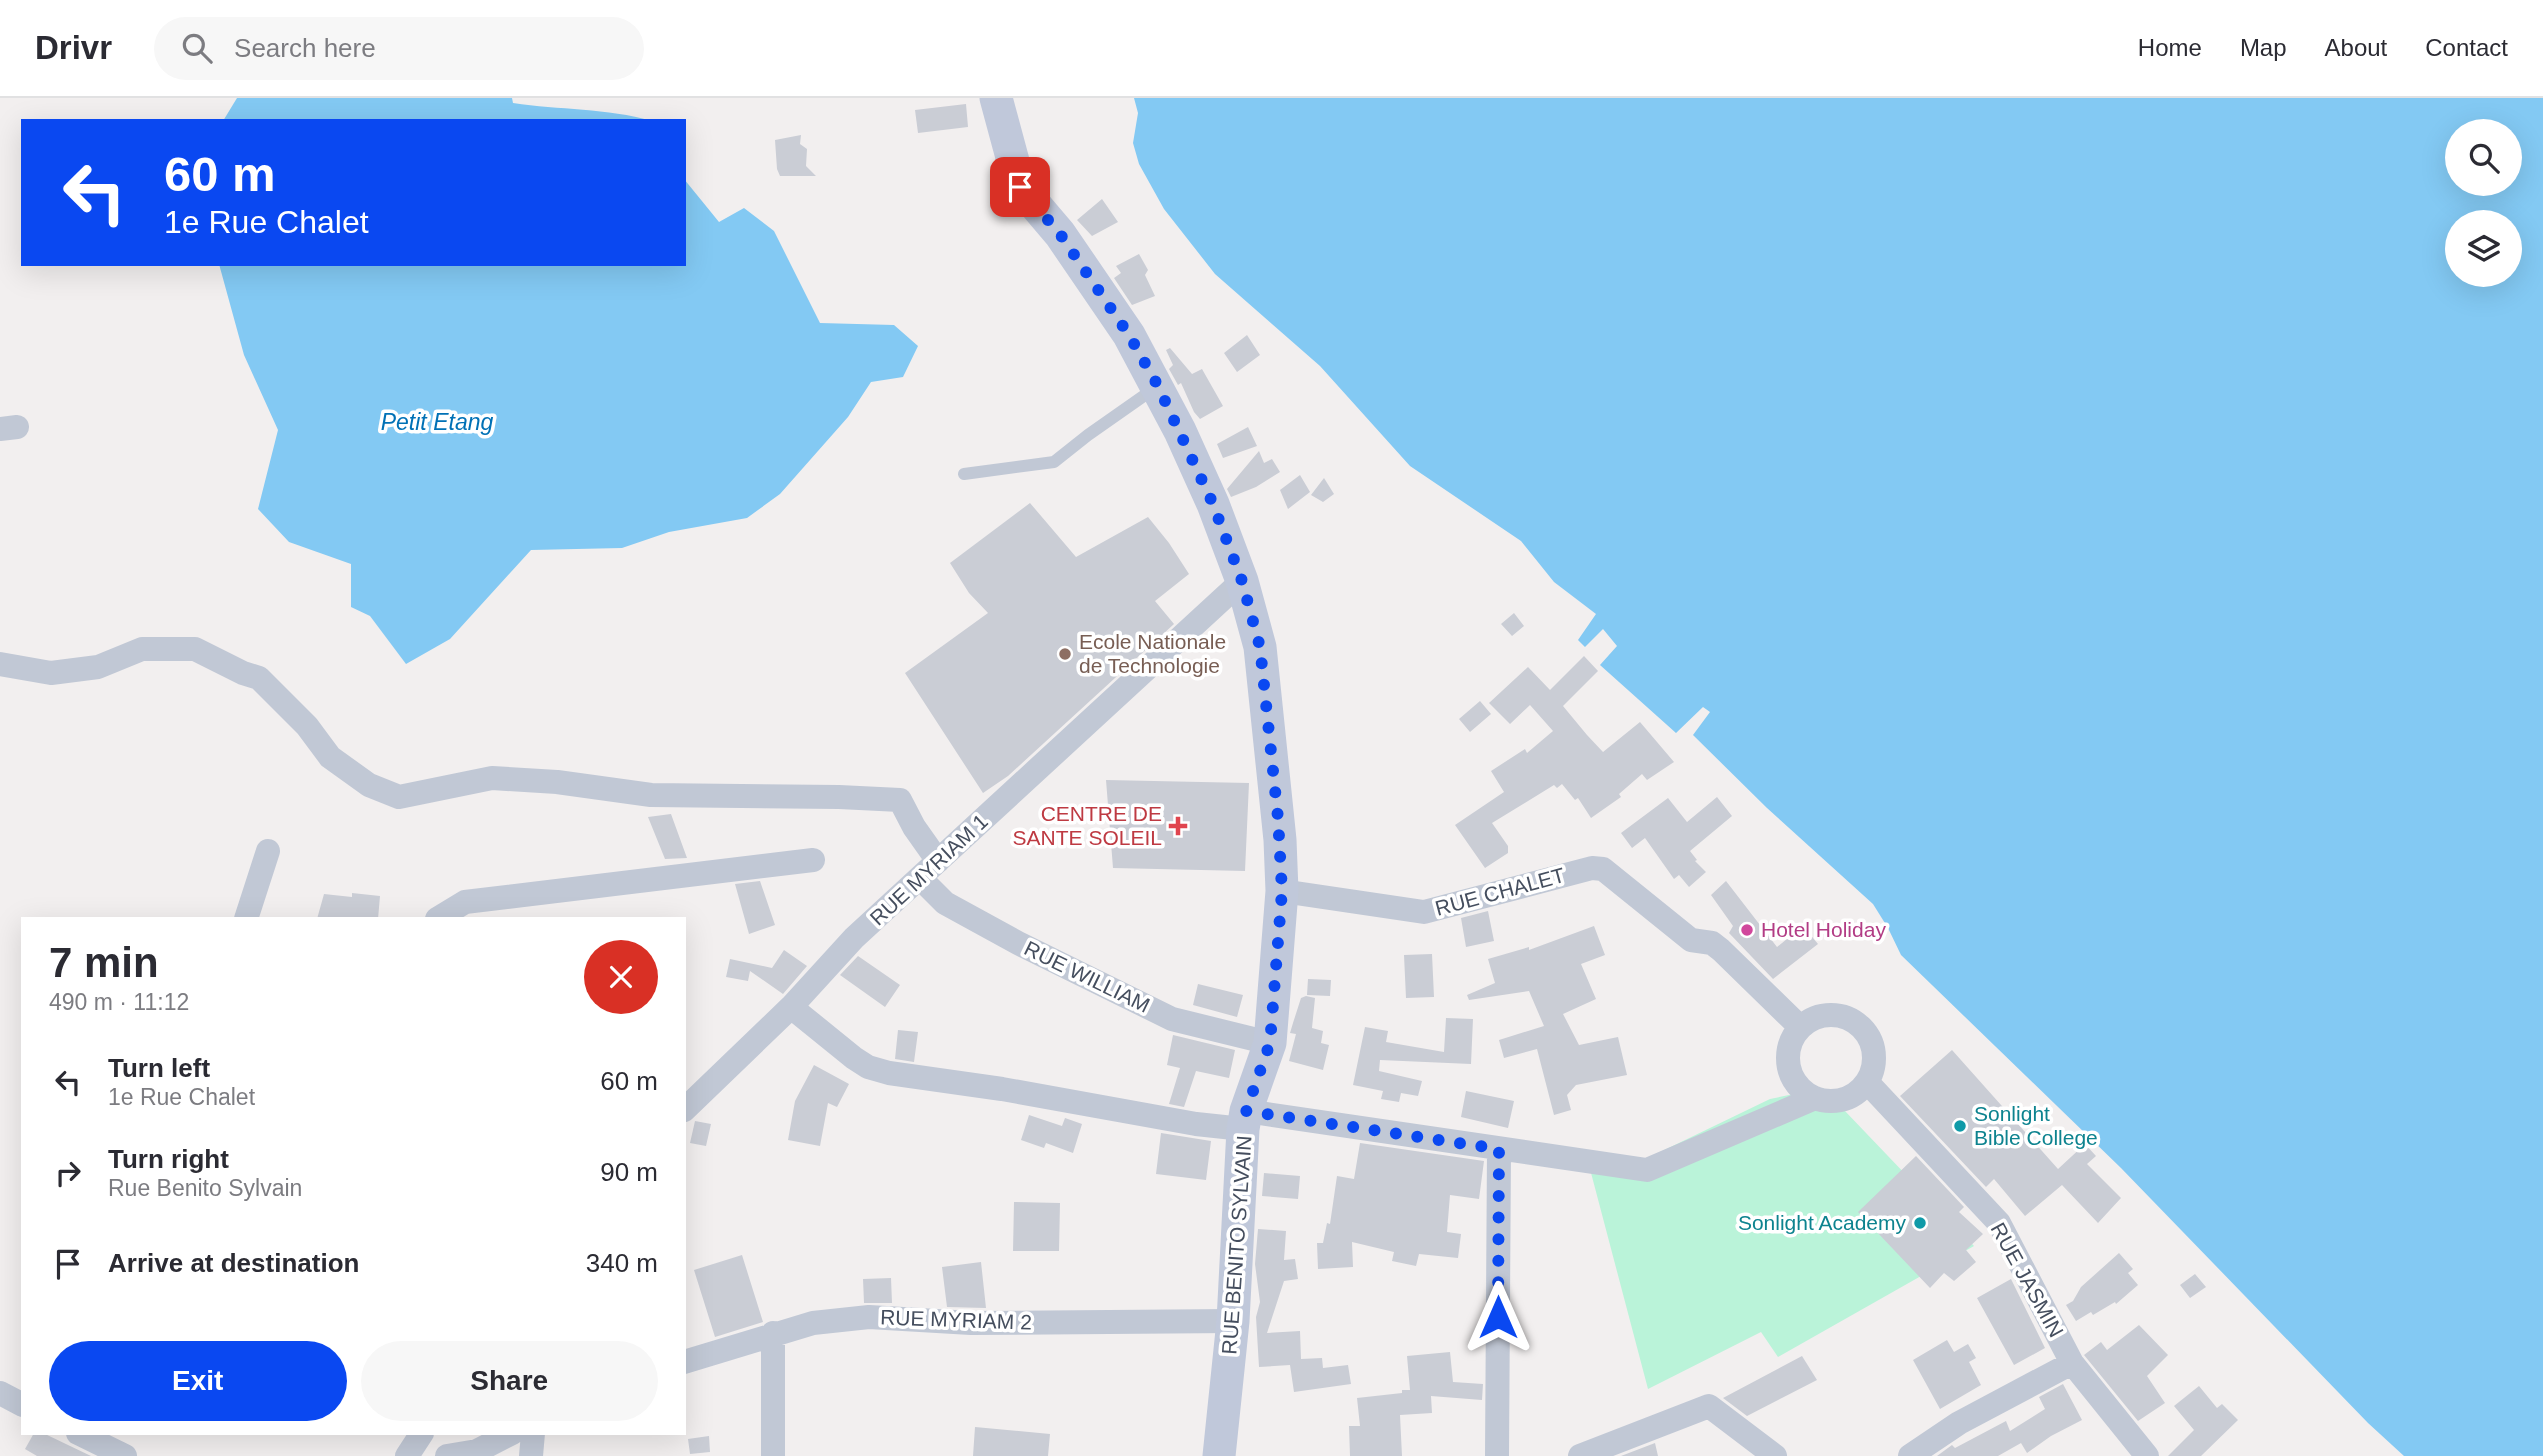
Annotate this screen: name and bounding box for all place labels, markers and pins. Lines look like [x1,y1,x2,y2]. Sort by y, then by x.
pin [990,157,1050,217]
place label: Ecole Nationale de Technologie [1079,630,1226,677]
marker: Ecole Nationale de Technologie [1057,646,1073,662]
place label: CENTRE DE SANTE SOLEIL [1013,802,1162,849]
marker: CENTRE DE SANTE SOLEIL [1168,816,1188,836]
place label: Hotel Holiday [1761,918,1886,941]
marker: Hotel Holiday [1739,922,1755,938]
place label: Sonlight Bible College [1974,1102,2098,1149]
marker: Sonlight Bible College [1952,1118,1968,1134]
place label: Sonlight Academy [1738,1211,1906,1234]
marker: Sonlight Academy [1912,1215,1928,1231]

